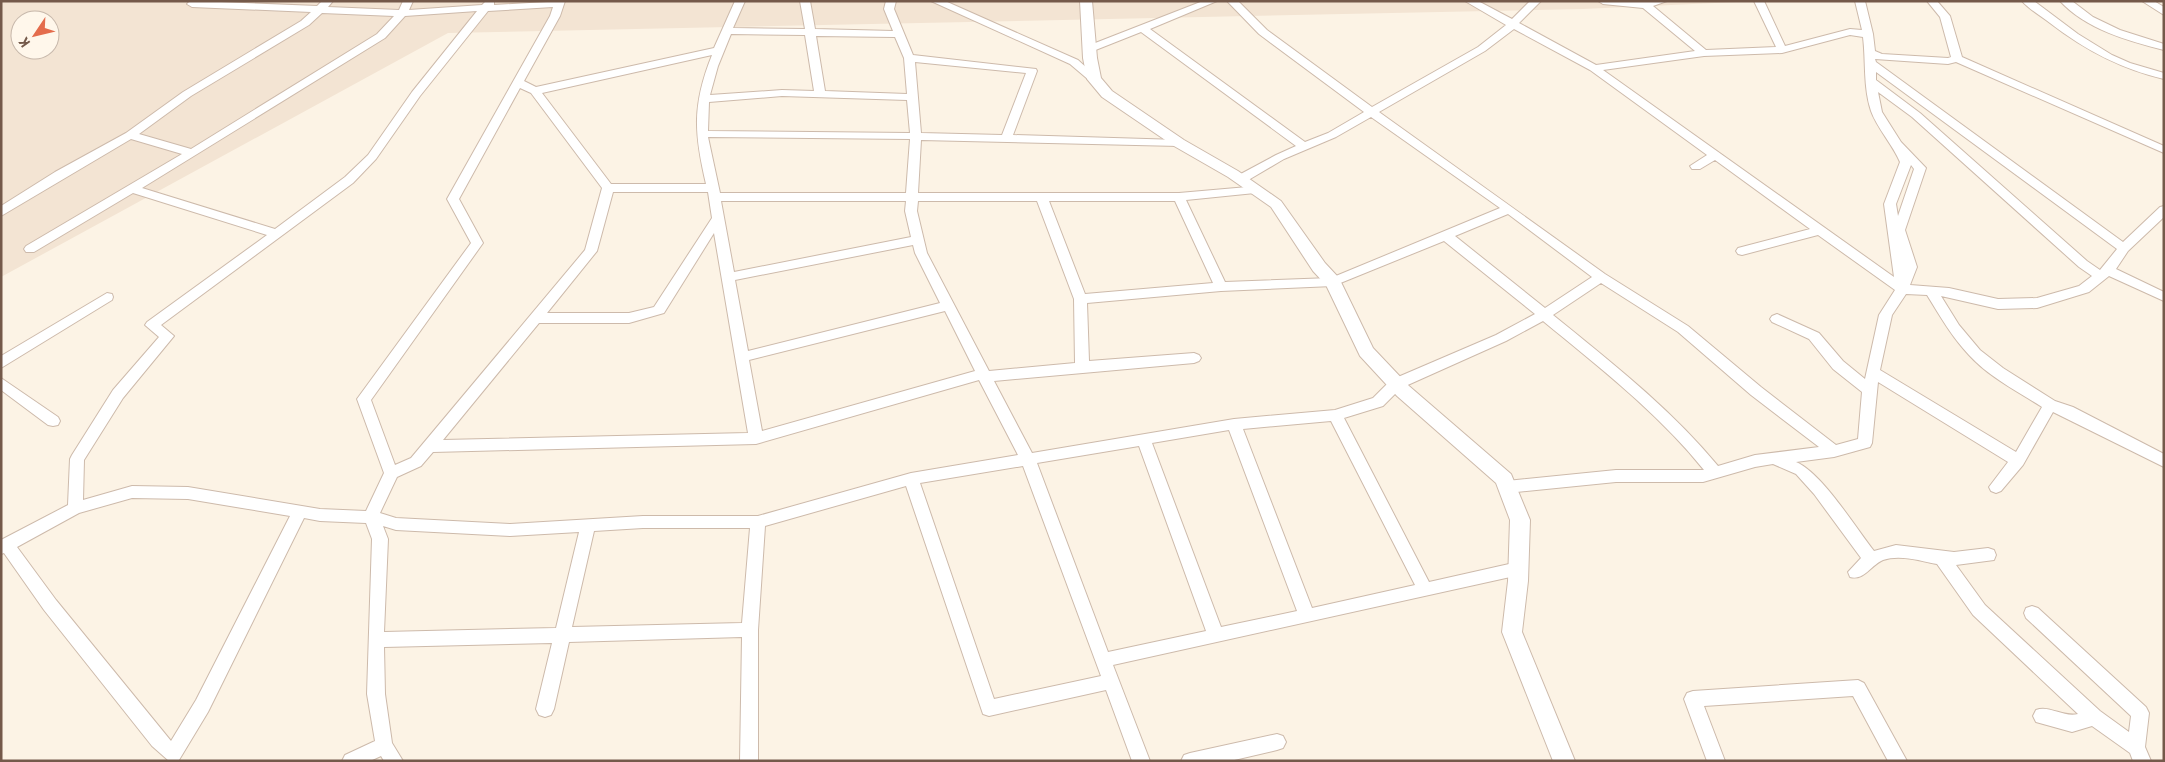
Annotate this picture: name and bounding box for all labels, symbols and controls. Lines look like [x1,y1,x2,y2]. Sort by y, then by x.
north arrow [10,10,60,60]
text: K [15,34,33,50]

